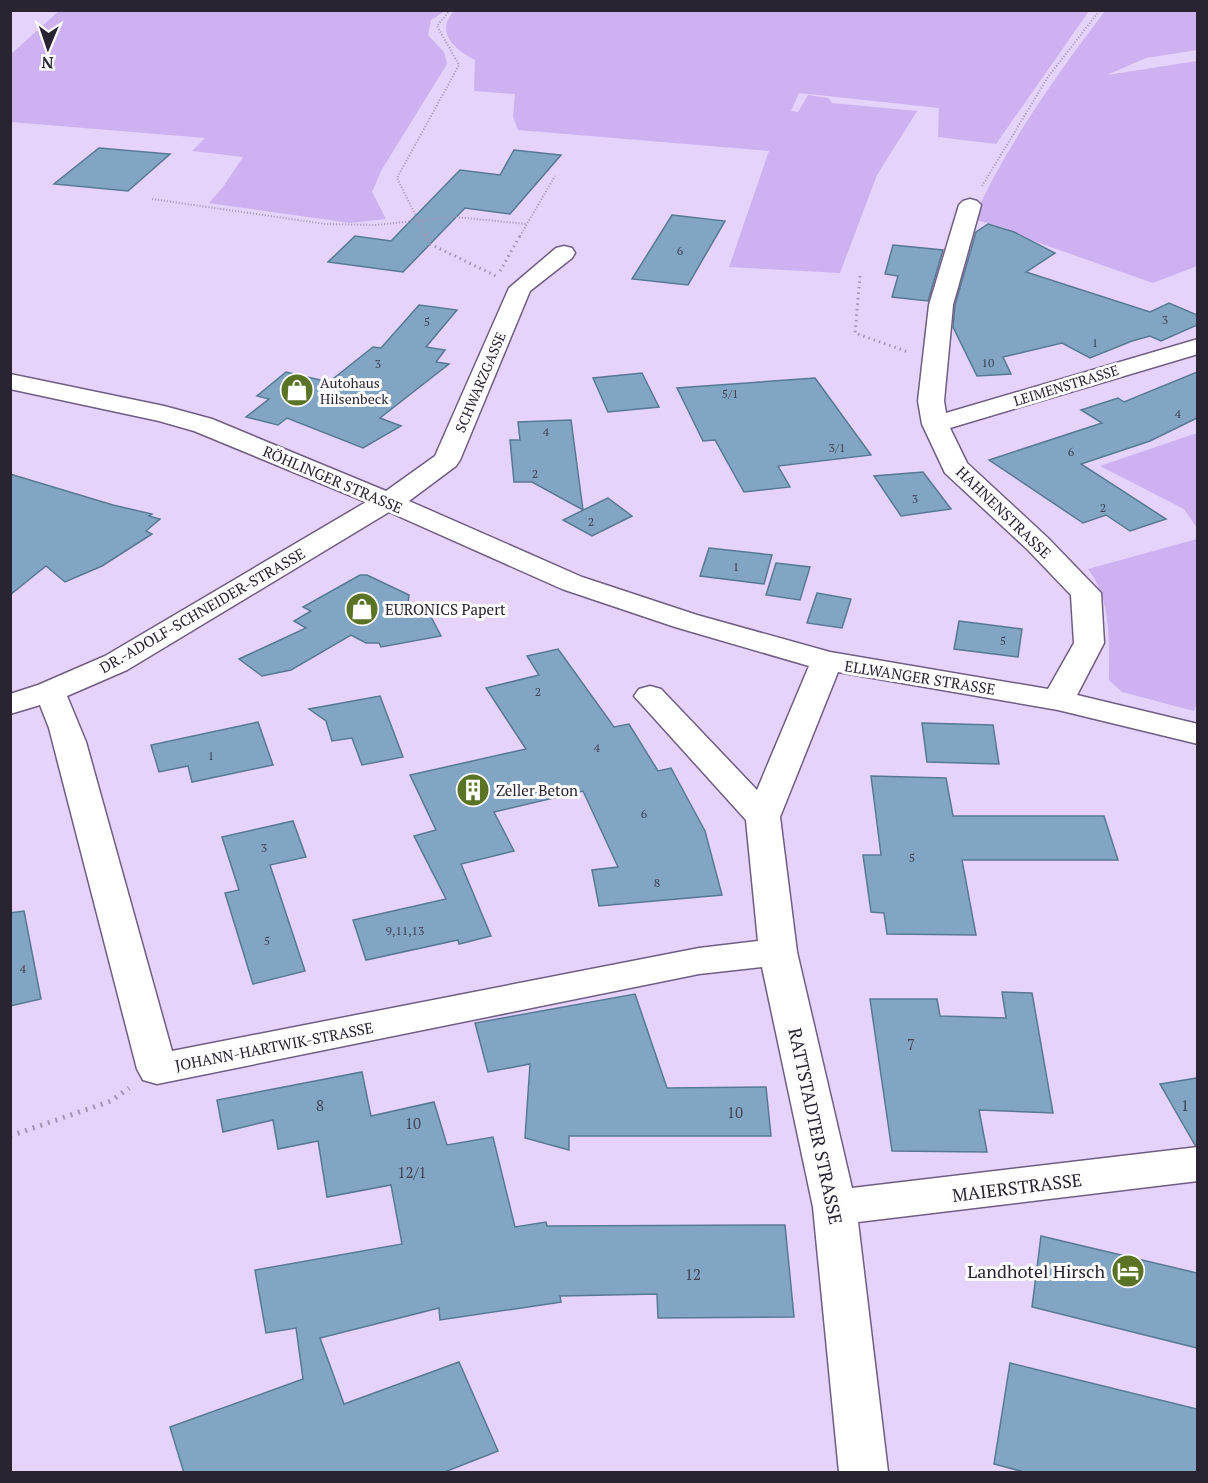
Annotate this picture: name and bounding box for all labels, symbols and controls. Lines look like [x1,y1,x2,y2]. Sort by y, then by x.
north arrow [18,18,78,78]
text: N [41,52,54,74]
house number: 6 [677,243,684,258]
house number: 3 [1162,312,1168,327]
house number: 5 [424,314,430,329]
street label: SCHWARZGASSE [450,329,510,435]
house number: 1 [1092,335,1098,350]
house number: 10 [982,355,994,370]
house number: 3 [375,356,381,371]
street label: LEIMENSTRASSE [1011,360,1121,410]
shop icon: Autohaus Hilsenbeck [279,372,315,408]
place label: Autohaus Hilsenbeck [320,373,389,408]
house number: 5/1 [722,386,738,401]
house number: 4 [1175,406,1182,421]
house number: 4 [543,424,550,439]
house number: 3/1 [829,440,845,455]
street label: RÖHLINGER STRASSE [260,441,406,517]
house number: 6 [1068,444,1075,459]
street label: HAHNENSTRASSE [952,461,1056,563]
house number: 2 [532,466,538,481]
house number: 3 [912,491,918,506]
house number: 2 [1100,500,1106,515]
house number: 2 [588,514,594,529]
street label: DR.-ADOLF-SCHNEIDER-STRASSE [96,543,308,677]
house number: 1 [733,559,739,574]
shop icon: EURONICS Papert [344,591,380,627]
place label: EURONICS Papert [385,599,506,619]
house number: 5 [1000,633,1006,648]
street label: ELLWANGER STRASSE [843,655,997,699]
house number: 2 [535,684,541,699]
house number: 4 [594,740,601,755]
house number: 1 [208,748,214,763]
building icon: Zeller Beton [455,772,491,808]
place label: Zeller Beton [496,780,578,800]
house number: 6 [641,806,648,821]
house number: 3 [261,840,267,855]
house number: 5 [909,850,915,865]
house number: 8 [654,875,660,890]
house number: 9,11,13 [386,923,424,938]
house number: 5 [264,933,270,948]
house number: 4 [20,961,27,976]
street label: JOHANN-HARTWIK-STRASSE [173,1017,375,1075]
street label: RATTSTADTER STRASSE [783,1026,849,1226]
house number: 7 [907,1034,915,1054]
house number: 8 [316,1095,324,1115]
house number: 1 [1181,1095,1189,1115]
house number: 10 [727,1102,743,1122]
house number: 10 [405,1113,421,1133]
house number: 12/1 [397,1162,427,1182]
street label: MAIERSTRASSE [951,1167,1083,1207]
hotel icon: Landhotel Hirsch [1110,1253,1146,1289]
place label: Landhotel Hirsch [967,1259,1105,1283]
house number: 12 [685,1264,701,1284]

